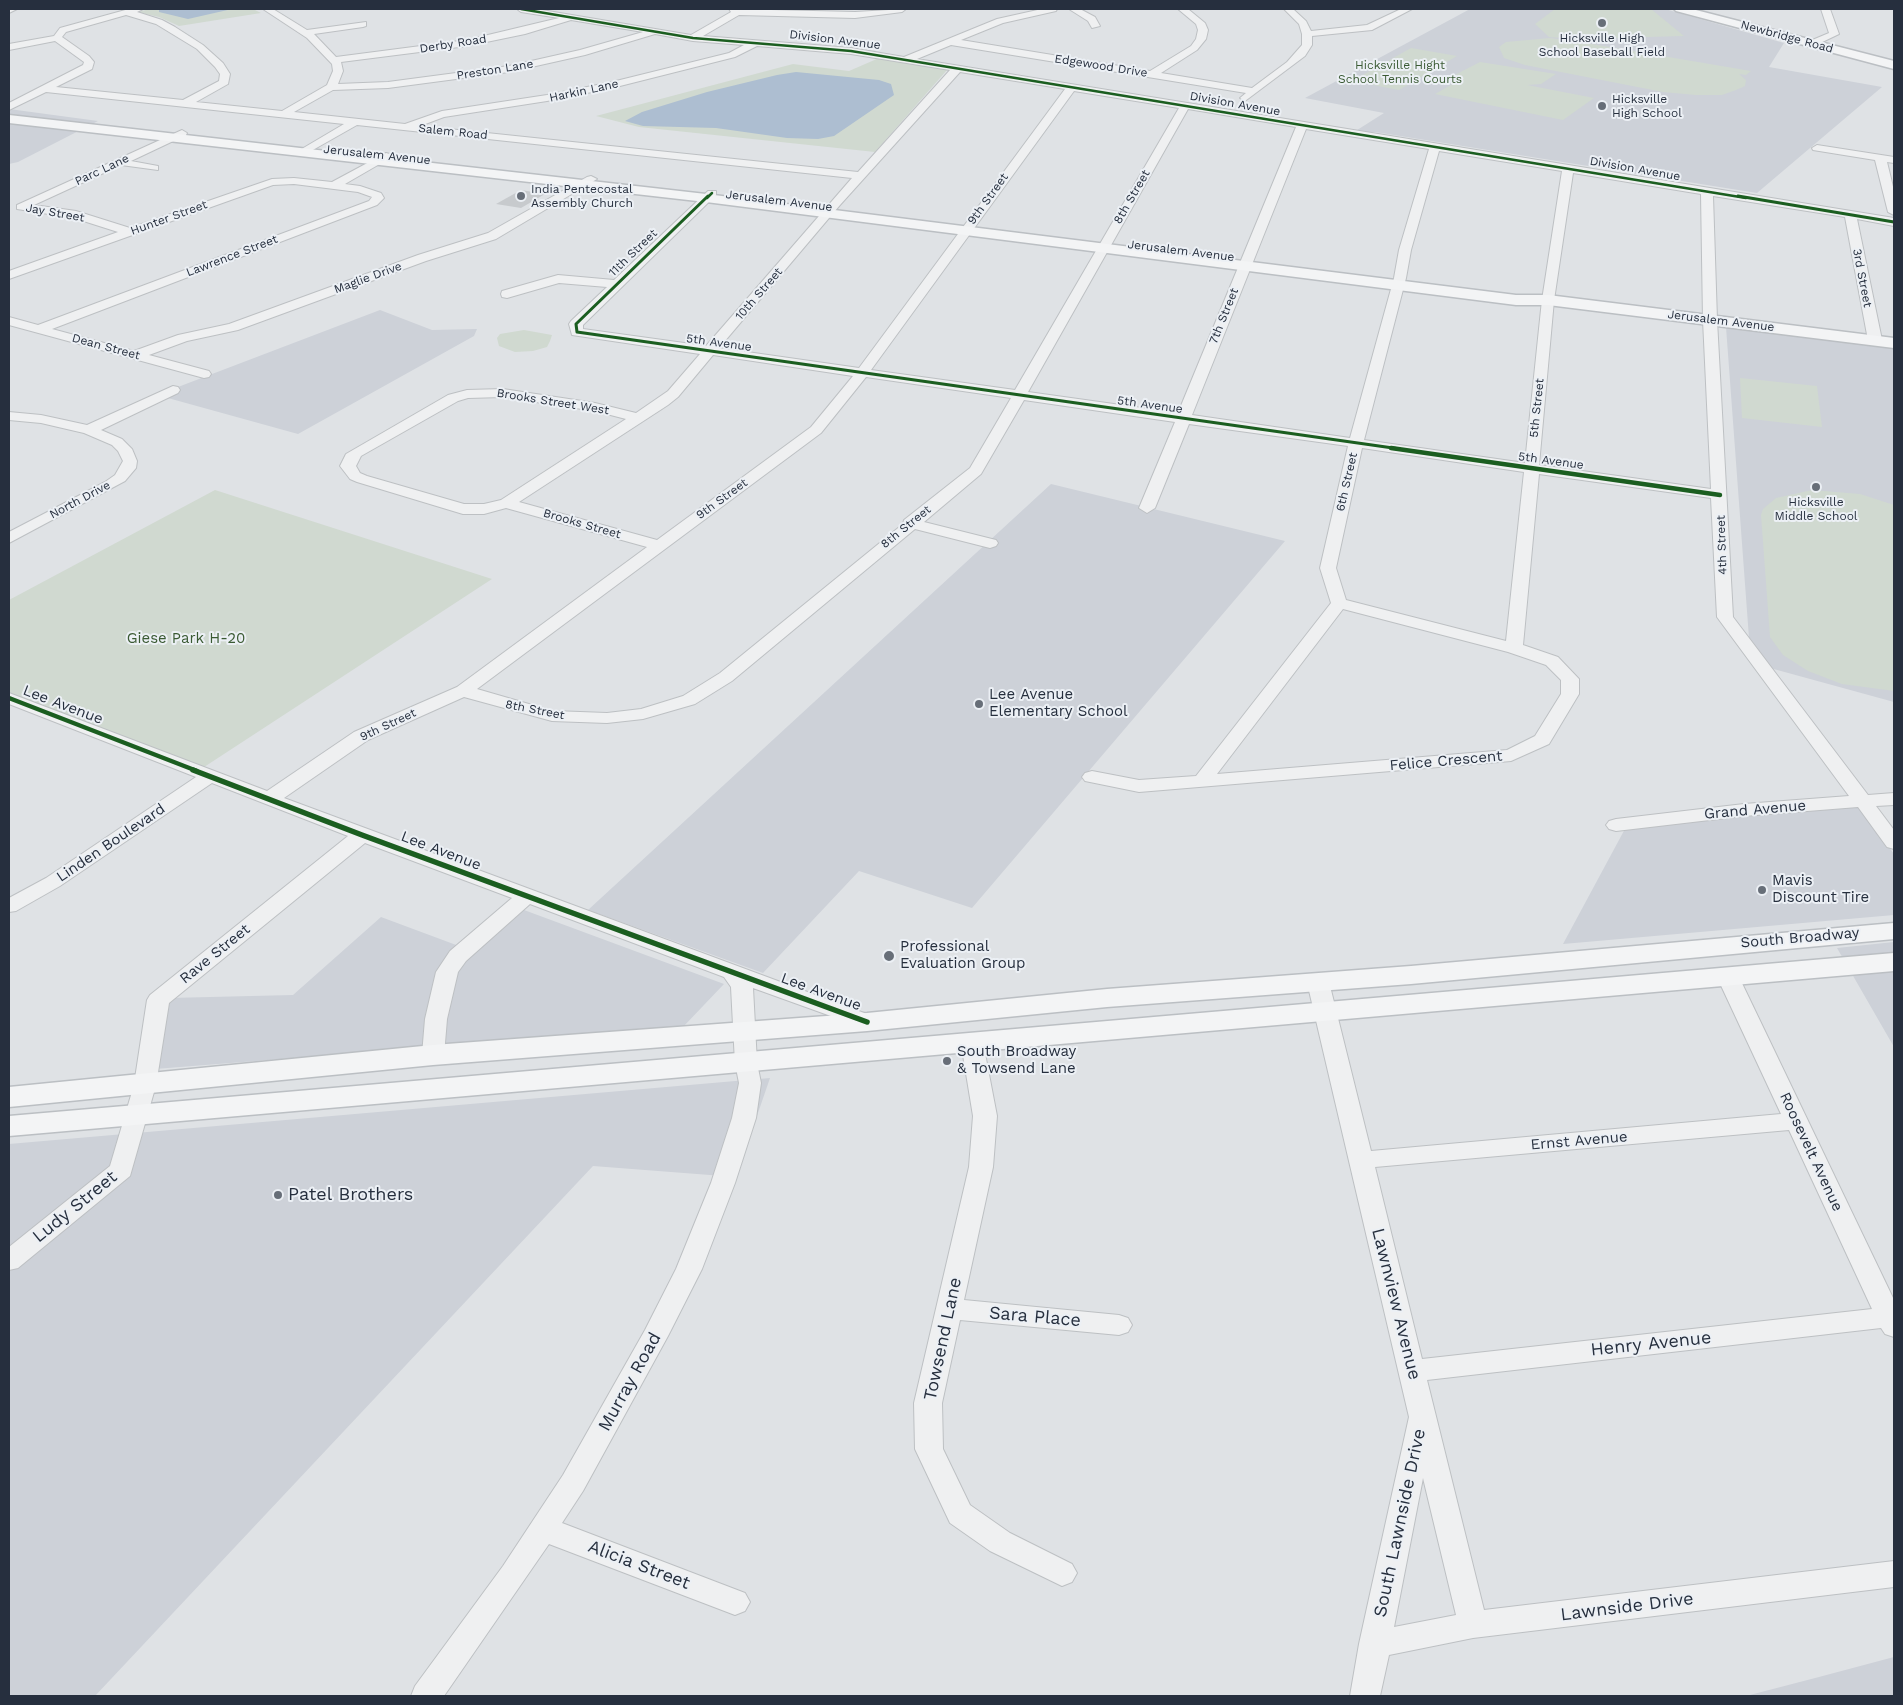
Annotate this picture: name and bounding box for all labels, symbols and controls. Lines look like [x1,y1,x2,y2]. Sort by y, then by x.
marker: Hicksville High School Baseball Field [1596,17,1608,29]
street label: Newbridge Road [1739,18,1835,56]
street label: Division Avenue [789,27,881,53]
place label: Hicksville High School Baseball Field [1539,31,1665,59]
street label: Derby Road [419,32,487,56]
street label: Edgewood Drive [1054,52,1148,80]
street label: Preston Lane [456,57,534,83]
park label: Hicksville Hight School Tennis Courts [1338,58,1462,86]
street label: Harkin Lane [548,77,620,105]
street label: Division Avenue [1188,89,1282,119]
place label: Hicksville High School [1612,92,1682,120]
marker: Hicksville High School [1596,100,1608,112]
street label: Salem Road [418,121,488,143]
street label: Jerusalem Avenue [323,142,431,168]
street label: Parc Lane [73,151,131,189]
street label: Division Avenue [1588,154,1682,184]
street label: 8th Street [1111,167,1153,227]
street label: 9th Street [965,170,1011,228]
place label: India Pentecostal Assembly Church [531,182,633,210]
street label: Jerusalem Avenue [725,187,833,215]
marker: India Pentecostal Assembly Church [515,190,527,202]
street label: Hunter Street [129,197,209,239]
street label: Jay Street [24,201,86,225]
street label: 11th Street [606,226,660,280]
street label: Lawrence Street [184,232,280,280]
street label: Jerusalem Avenue [1127,237,1235,265]
street label: 3rd Street [1849,247,1875,309]
street label: Maglie Drive [332,259,404,297]
street label: 10th Street [732,265,786,323]
street label: 7th Street [1206,286,1242,346]
street label: Jerusalem Avenue [1667,307,1775,335]
street label: Dean Street [70,331,142,363]
street label: 5th Avenue [685,331,753,355]
street label: 5th Street [1527,378,1547,438]
street label: Brooks Street West [496,386,610,418]
street label: 5th Avenue [1116,393,1184,417]
street label: 5th Avenue [1517,449,1585,473]
street label: 6th Street [1333,451,1361,513]
street label: 9th Street [693,476,751,522]
street label: North Drive [47,478,113,522]
marker: Hicksville Middle School [1810,481,1822,493]
place label: Hicksville Middle School [1774,495,1858,523]
street label: 8th Street [878,503,934,551]
street label: Brooks Street [541,506,623,542]
street label: 4th Street [1714,515,1730,575]
park label: Giese Park H-20 [127,630,245,648]
street label: Lee Avenue [20,682,106,728]
place label: Lee Avenue Elementary School [989,686,1128,721]
street label: 8th Street [504,697,566,723]
marker: Lee Avenue Elementary School [973,698,985,710]
street label: 9th Street [358,706,418,744]
street label: Felice Crescent [1389,747,1503,775]
street label: Grand Avenue [1703,797,1807,823]
street label: Linden Boulevard [53,800,169,886]
street label: Lee Avenue [398,828,484,874]
place label: Mavis Discount Tire [1772,872,1869,907]
marker: Mavis Discount Tire [1756,884,1768,896]
street label: Rave Street [176,920,254,988]
street label: South Broadway [1740,924,1860,952]
place label: Professional Evaluation Group [900,938,1025,973]
marker: Professional Evaluation Group [882,949,896,963]
street label: Lee Avenue [778,969,864,1015]
place label: South Broadway & Towsend Lane [957,1043,1076,1078]
marker: South Broadway & Towsend Lane [941,1055,953,1067]
street label: Roosevelt Avenue [1776,1090,1846,1214]
street label: Ernst Avenue [1530,1128,1628,1154]
street label: Ludy Street [28,1166,122,1248]
place label: Patel Brothers [288,1184,413,1206]
marker: Patel Brothers [272,1189,284,1201]
street label: Lawnview Avenue [1367,1226,1425,1382]
street label: Towsend Lane [919,1276,967,1402]
street label: Sara Place [988,1302,1082,1332]
street label: Henry Avenue [1590,1327,1712,1361]
street label: Murray Road [594,1329,666,1435]
street label: South Lawnside Drive [1369,1427,1431,1619]
street label: Alicia Street [585,1536,693,1594]
street label: Lawnside Drive [1559,1588,1695,1626]

